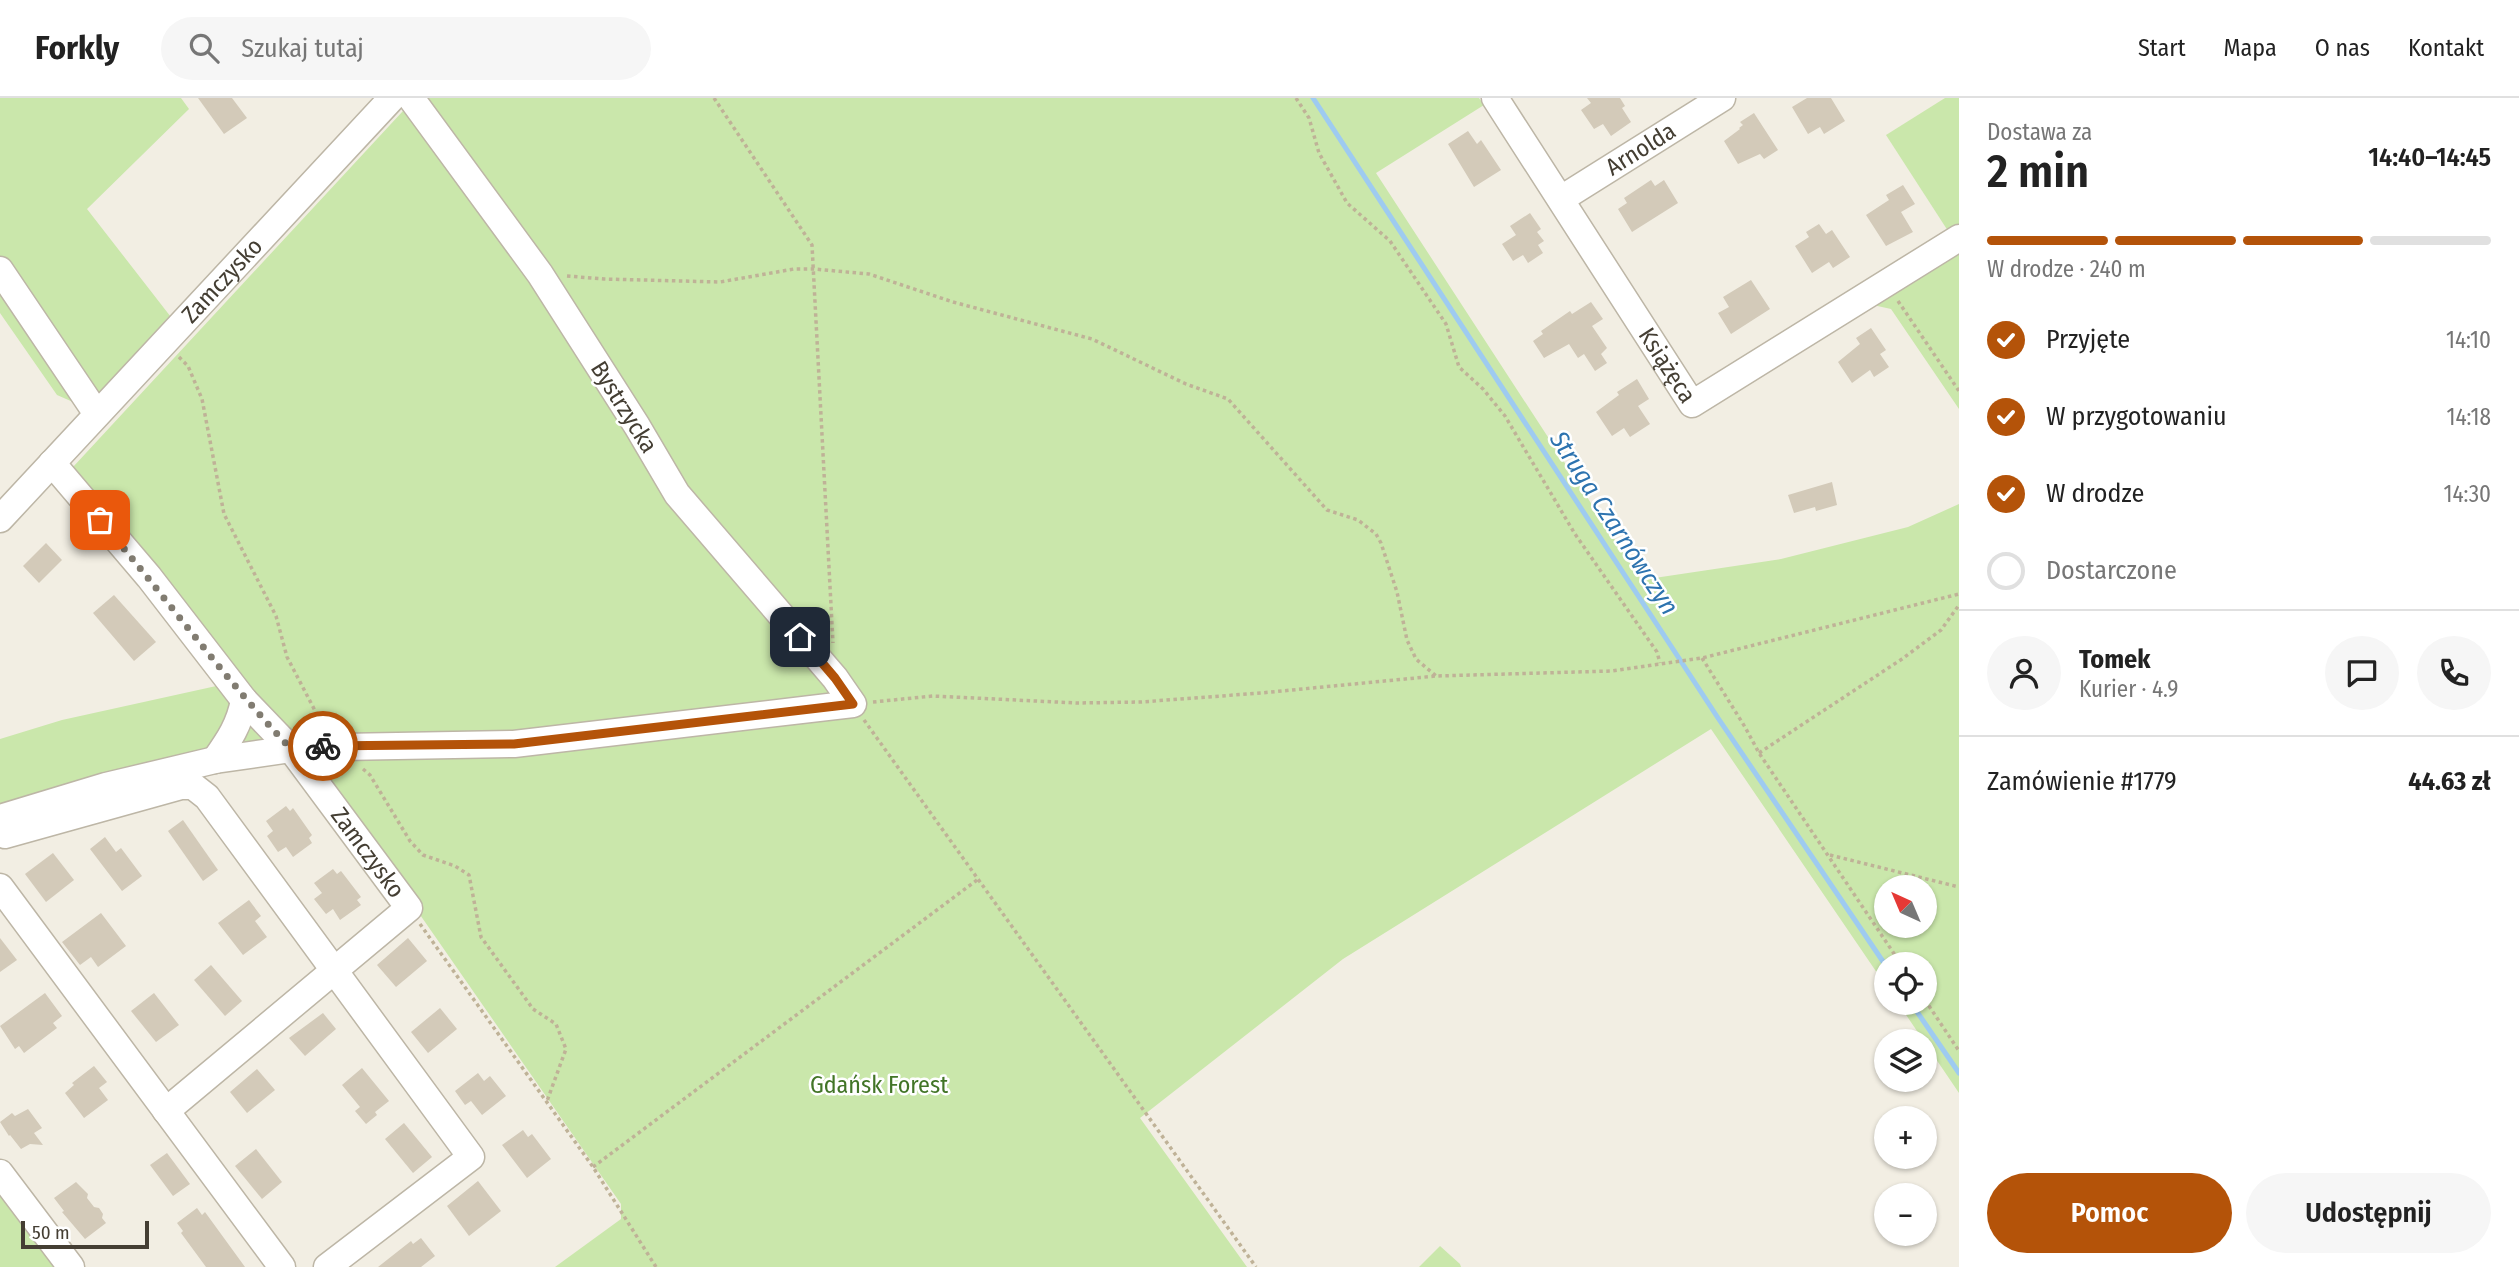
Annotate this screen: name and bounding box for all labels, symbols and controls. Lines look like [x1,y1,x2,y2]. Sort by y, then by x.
search box [161,17,651,80]
text: Forkly [35,28,119,68]
icon: search [185,29,223,67]
text: Szukaj tutaj [241,33,364,64]
text: Start [2138,34,2186,62]
text: Mapa [2224,34,2277,62]
text: O nas [2315,34,2370,62]
text: Kontakt [2408,34,2484,62]
street label: Arnolda [1601,117,1681,181]
text: Dostawa za [1987,118,2092,146]
text: 14:40–14:45 [2368,142,2491,173]
text: 2 min [1987,144,2089,199]
street label: Zamczysko [176,232,268,329]
text: W drodze · 240 m [1987,255,2146,283]
icon: check [1987,321,2025,359]
street label: Książęca [1633,323,1702,408]
text: Przyjęte [2046,324,2130,355]
text: 14:10 [2446,326,2491,354]
street label: Bystrzycka [585,356,663,458]
icon: check [1987,398,2025,436]
text: W przygotowaniu [2046,401,2227,432]
text: 14:18 [2446,403,2491,431]
water label: Struga Czarnówczyn [1543,424,1685,621]
icon: check [1987,475,2025,513]
text: W drodze [2046,478,2144,509]
text: 14:30 [2443,480,2491,508]
pin [70,490,130,550]
icon: bag [81,501,119,539]
text: Dostarczone [2046,555,2177,586]
pin [770,607,830,667]
icon: home [781,618,819,656]
button: person [1987,636,2061,710]
button: chat [2325,636,2399,710]
button: phone [2417,636,2491,710]
text: Tomek [2079,644,2150,675]
text: Kurier · 4.9 [2079,675,2179,703]
courier [288,711,358,781]
icon: bike [304,727,342,765]
text: Zamówienie #1779 [1987,766,2177,797]
text: 44.63 zł [2408,766,2491,797]
street label: Zamczysko [325,802,411,903]
north arrow [1874,875,1937,938]
map controls [1874,875,1937,1246]
button: locate [1874,952,1937,1015]
button: layers [1874,1029,1937,1092]
park label: Gdańsk Forest [810,1071,948,1099]
button: + [1874,1106,1937,1169]
button: Pomoc [1987,1173,2232,1253]
button: Udostępnij [2246,1173,2491,1253]
button: − [1874,1183,1937,1246]
scale bar [21,1218,149,1250]
text: 50 m [32,1221,70,1244]

